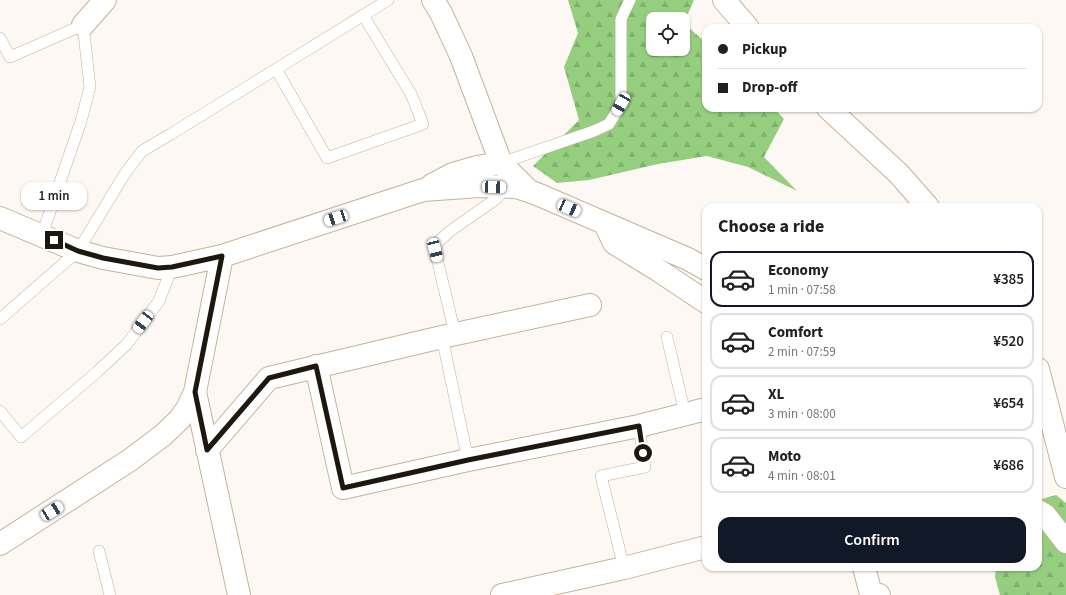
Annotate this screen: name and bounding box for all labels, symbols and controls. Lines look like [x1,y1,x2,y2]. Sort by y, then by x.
map controls [646,12,690,56]
button: locate [646,12,690,56]
text: Pickup [742,39,787,60]
text: Drop-off [742,77,797,98]
car [610,91,632,117]
car [482,181,506,193]
callout: 1 min [21,182,87,210]
text: 1 min [39,187,69,205]
car [556,198,582,218]
car [323,209,349,227]
text: Choose a ride [718,214,824,239]
route end [45,231,63,249]
car [426,237,444,263]
text: Economy [768,260,829,281]
icon: car [720,261,756,297]
text: ¥385 [993,269,1024,290]
text: 1 min · 07:58 [768,281,836,299]
car [131,309,155,335]
text: Comfort [768,322,823,343]
icon: car [720,323,756,359]
text: ¥520 [993,331,1024,352]
text: 2 min · 07:59 [768,343,836,361]
text: XL [768,384,784,405]
icon: car [720,385,756,421]
text: ¥654 [993,393,1024,414]
text: 3 min · 08:00 [768,405,836,423]
route start [634,444,652,462]
text: Moto [768,446,801,467]
icon: car [720,447,756,483]
text: ¥686 [993,455,1024,476]
text: 4 min · 08:01 [768,467,836,485]
car [39,500,65,522]
button: Confirm [718,517,1026,563]

